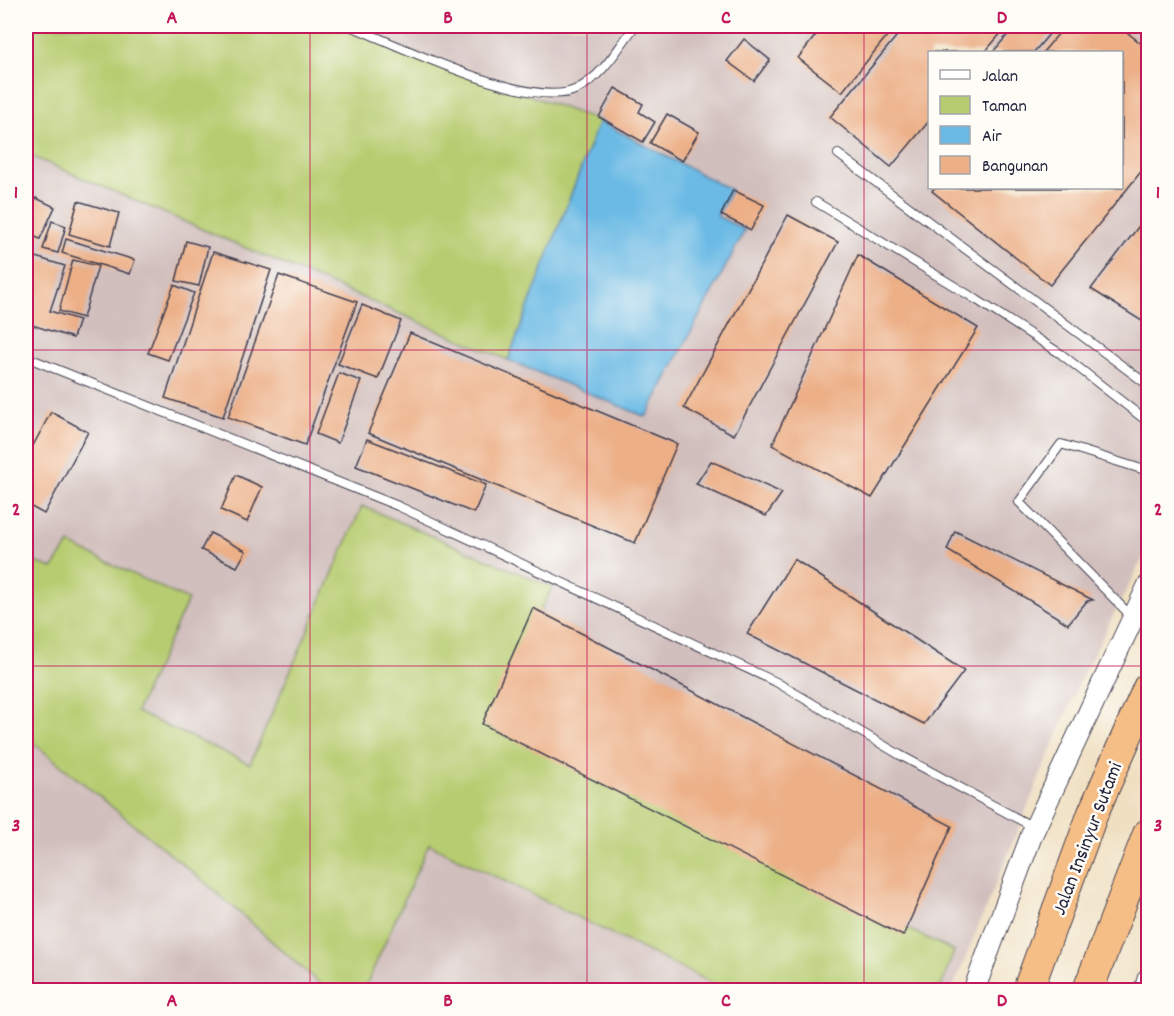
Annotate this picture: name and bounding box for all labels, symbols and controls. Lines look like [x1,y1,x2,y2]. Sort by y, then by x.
text: A [167,5,178,33]
text: B [443,5,453,33]
text: C [721,5,731,33]
text: D [997,5,1008,33]
legend [928,51,1123,189]
text: Jalan [982,65,1018,90]
text: Taman [982,95,1027,120]
text: Air [982,125,1002,150]
text: Bangunan [982,155,1048,180]
text: 1 [14,180,18,208]
text: 1 [1156,180,1160,208]
text: 2 [12,497,20,525]
text: 2 [1154,497,1162,525]
street label: Jalan Insinyur Sutami [1047,758,1131,920]
text: 3 [12,813,20,841]
text: 3 [1154,813,1162,841]
text: A [167,988,178,1016]
text: B [443,988,453,1016]
text: C [721,988,731,1016]
text: D [997,988,1008,1016]

